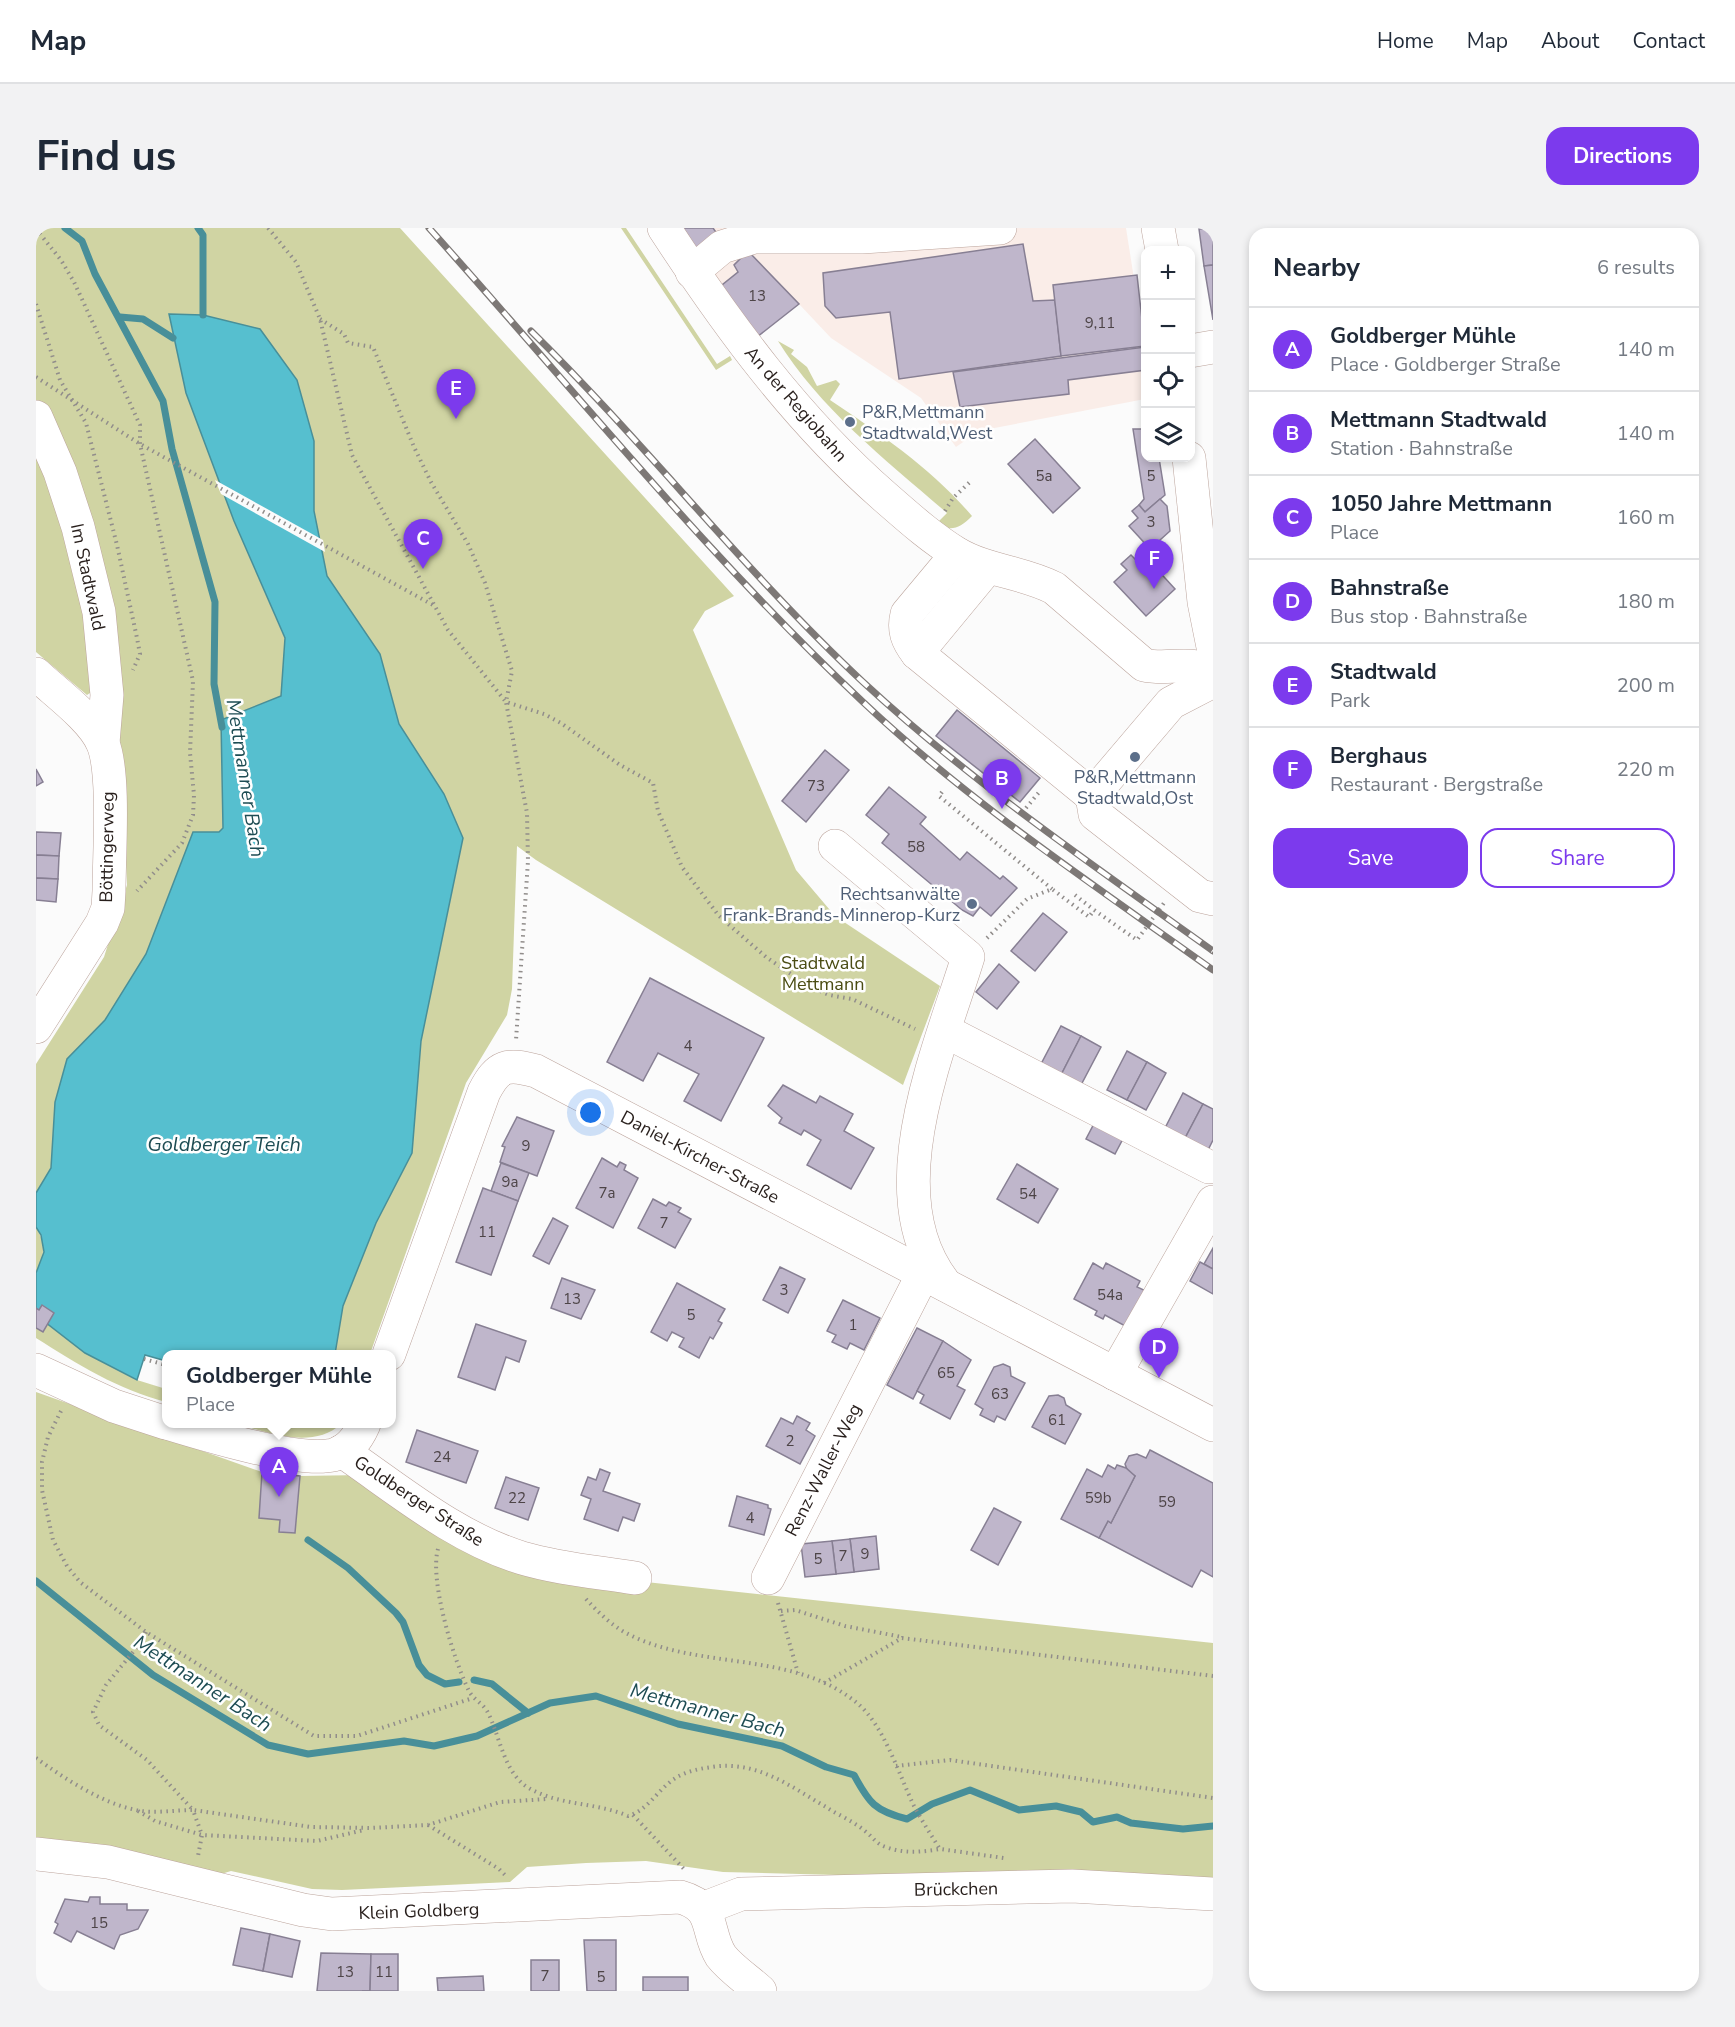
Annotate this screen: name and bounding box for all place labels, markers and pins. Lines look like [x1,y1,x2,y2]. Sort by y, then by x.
pin: E [436,370,476,419]
place label: P&R,Mettmann Stadtwald,West [862,400,993,445]
marker: P&R,Mettmann Stadtwald,West [843,415,857,429]
pin: C [404,520,442,569]
pin: F [1134,540,1174,589]
marker: P&R,Mettmann Stadtwald,Ost [1128,750,1142,764]
pin: B [982,760,1022,809]
place label: P&R,Mettmann Stadtwald,Ost [1074,765,1196,810]
place label: Rechtsanwälte Frank-Brands-Minnerop-Kurz [723,882,960,927]
marker: Rechtsanwälte Frank-Brands-Minnerop-Kurz [965,897,979,911]
pin: D [1140,1328,1178,1378]
pin: A [260,1448,298,1497]

